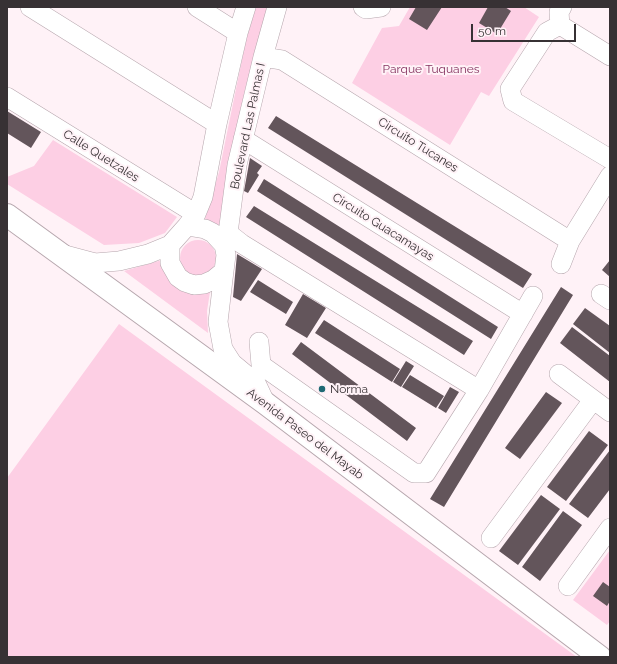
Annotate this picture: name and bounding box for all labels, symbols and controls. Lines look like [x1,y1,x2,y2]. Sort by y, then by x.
scale bar [473,16,578,42]
text: 50 m [478,24,506,38]
street label: Boulevard Las Palmas I [228,62,268,190]
park label: Parque Tuquanes [383,62,479,76]
street label: Circuito Tucanes [375,115,461,175]
street label: Calle Quetzales [60,127,142,185]
street label: Circuito Guacamayas [330,190,436,264]
place label: Norma [330,382,368,396]
marker: Norma [317,384,327,394]
street label: Avenida Paseo del Mayab [244,385,366,483]

